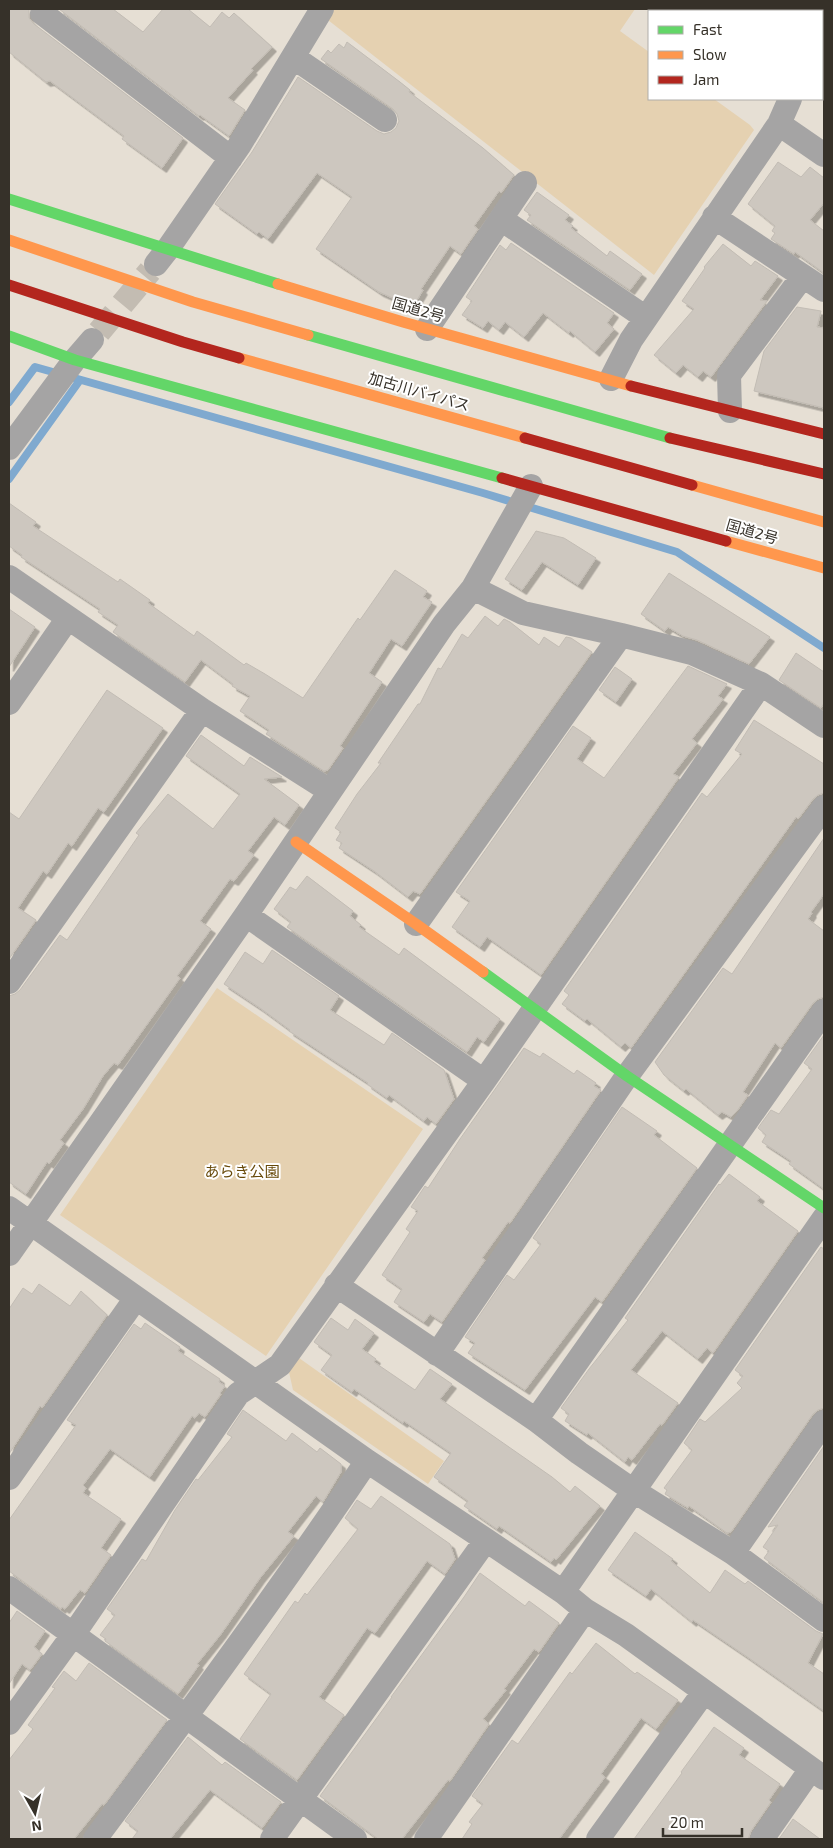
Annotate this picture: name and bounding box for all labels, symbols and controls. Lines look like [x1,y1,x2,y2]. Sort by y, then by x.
legend [648,10,823,100]
text: Fast [693,20,723,38]
text: Slow [693,45,727,63]
text: Jam [693,70,719,88]
street label: 国道2号 [390,293,446,325]
street label: 加古川バイパス [366,368,472,414]
street label: 国道2号 [724,515,780,547]
park label: あらき公園 [204,1162,280,1180]
north arrow [10,1788,60,1838]
scale bar [663,1806,742,1838]
text: 20 m [670,1813,704,1831]
text: N [31,1817,43,1835]

